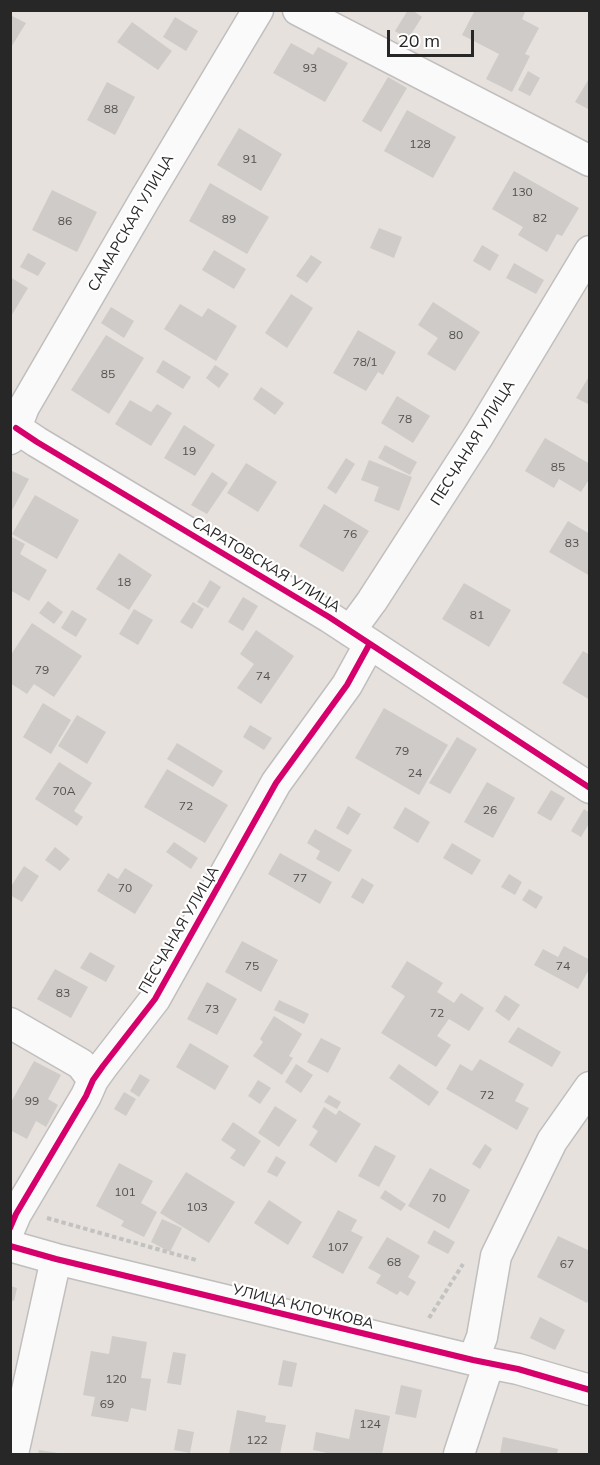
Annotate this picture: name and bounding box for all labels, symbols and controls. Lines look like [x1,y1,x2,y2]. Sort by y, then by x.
scale bar [390,18,477,56]
text: 20 m [398,29,440,52]
house number: 93 [303,61,317,75]
house number: 88 [104,102,118,116]
house number: 128 [409,137,431,151]
street label: САМАРСКАЯ УЛИЦА [84,151,178,295]
house number: 91 [243,152,257,166]
house number: 130 [511,185,533,199]
house number: 82 [533,211,547,225]
house number: 89 [222,212,236,226]
house number: 86 [58,214,72,228]
house number: 80 [449,328,463,342]
house number: 78/1 [352,355,378,369]
house number: 85 [101,367,115,381]
street label: ПЕСЧАНАЯ УЛИЦА [427,377,519,509]
house number: 78 [398,412,412,426]
house number: 19 [182,444,196,458]
house number: 85 [551,460,565,474]
street label: САРАТОВСКАЯ УЛИЦА [188,513,344,617]
house number: 76 [343,527,357,541]
house number: 83 [565,536,579,550]
house number: 18 [117,575,131,589]
house number: 81 [470,608,484,622]
house number: 79 [35,663,49,677]
house number: 74 [256,669,270,683]
house number: 79 [395,744,409,758]
house number: 24 [408,766,422,780]
house number: 70А [52,784,76,798]
house number: 72 [179,799,193,813]
house number: 26 [483,803,497,817]
street label: ПЕСЧАНАЯ УЛИЦА [135,863,223,997]
house number: 77 [293,871,307,885]
house number: 70 [118,881,132,895]
house number: 75 [245,959,259,973]
house number: 74 [556,959,570,973]
house number: 83 [56,986,70,1000]
house number: 73 [205,1002,219,1016]
house number: 72 [430,1006,444,1020]
house number: 72 [480,1088,494,1102]
house number: 99 [25,1094,39,1108]
house number: 101 [114,1185,136,1199]
house number: 70 [432,1191,446,1205]
house number: 103 [186,1200,208,1214]
house number: 107 [327,1240,349,1254]
house number: 68 [387,1255,401,1269]
house number: 67 [560,1257,574,1271]
street label: УЛИЦА КЛОЧКОВА [230,1281,376,1333]
house number: 120 [105,1372,127,1386]
house number: 69 [100,1397,114,1411]
house number: 124 [359,1417,381,1431]
house number: 122 [246,1433,268,1447]

